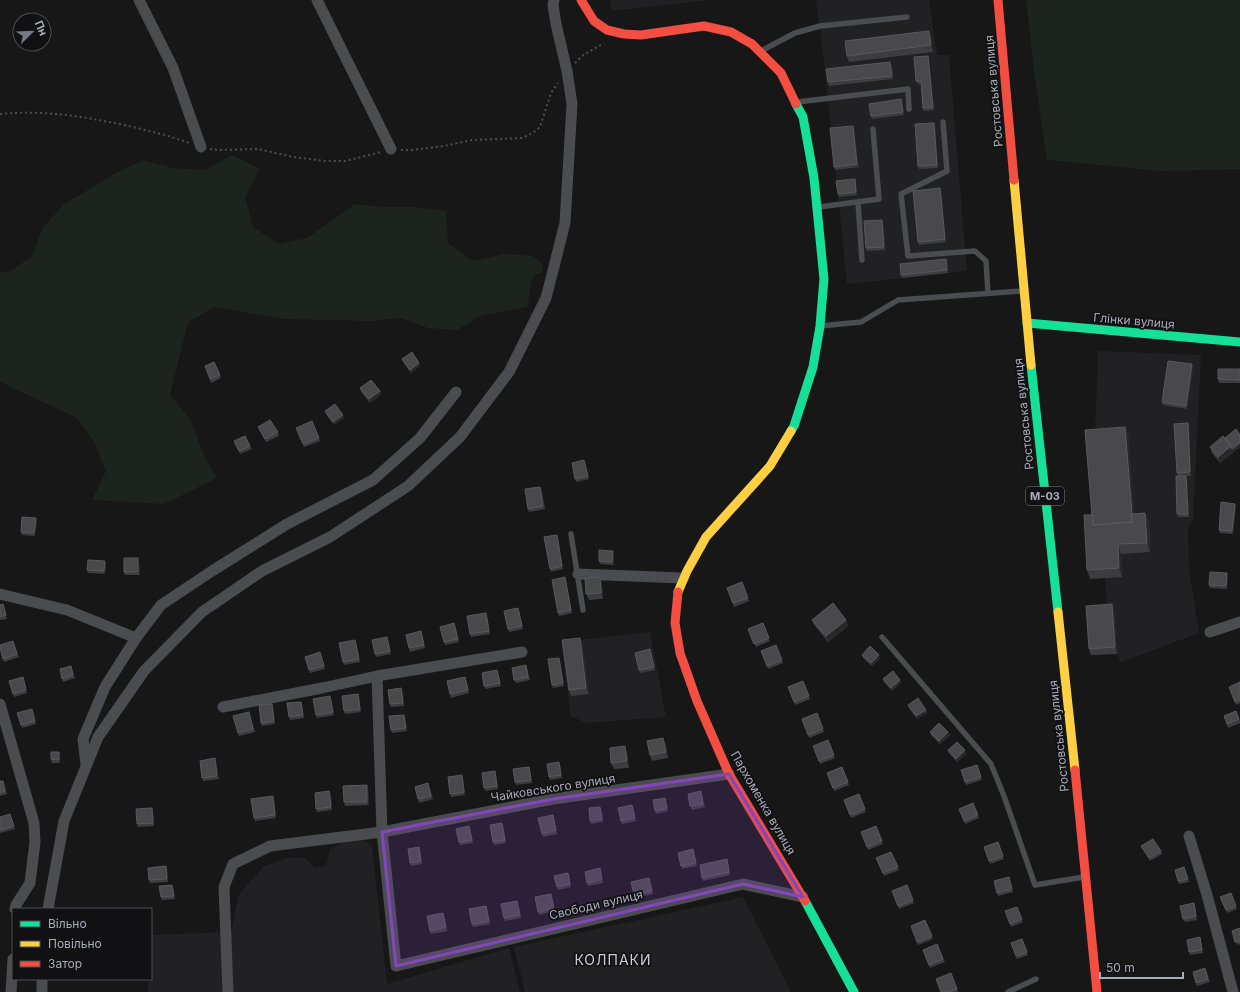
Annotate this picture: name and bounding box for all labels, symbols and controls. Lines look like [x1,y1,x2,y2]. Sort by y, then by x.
north arrow [12,12,52,52]
text: Пн [32,18,51,38]
street label: Ростовська вулиця [981,35,1006,147]
street label: Глінки вулиця [1093,309,1175,332]
street label: Ростовська вулиця [1010,358,1037,471]
road number: М-03 [1026,487,1064,505]
street label: Ростовська вулиця [1045,680,1072,793]
street label: Пархоменка вулиця [728,748,799,857]
street label: Чайковського вулиця [490,770,616,805]
street label: Свободи вулиця [548,886,644,923]
legend [12,908,152,980]
text: Вільно [48,916,87,931]
text: Повільно [48,936,102,951]
district label: КОЛПАКИ [574,951,652,968]
scale bar [1100,954,1183,980]
text: Затор [48,956,82,971]
text: 50 m [1106,960,1135,975]

